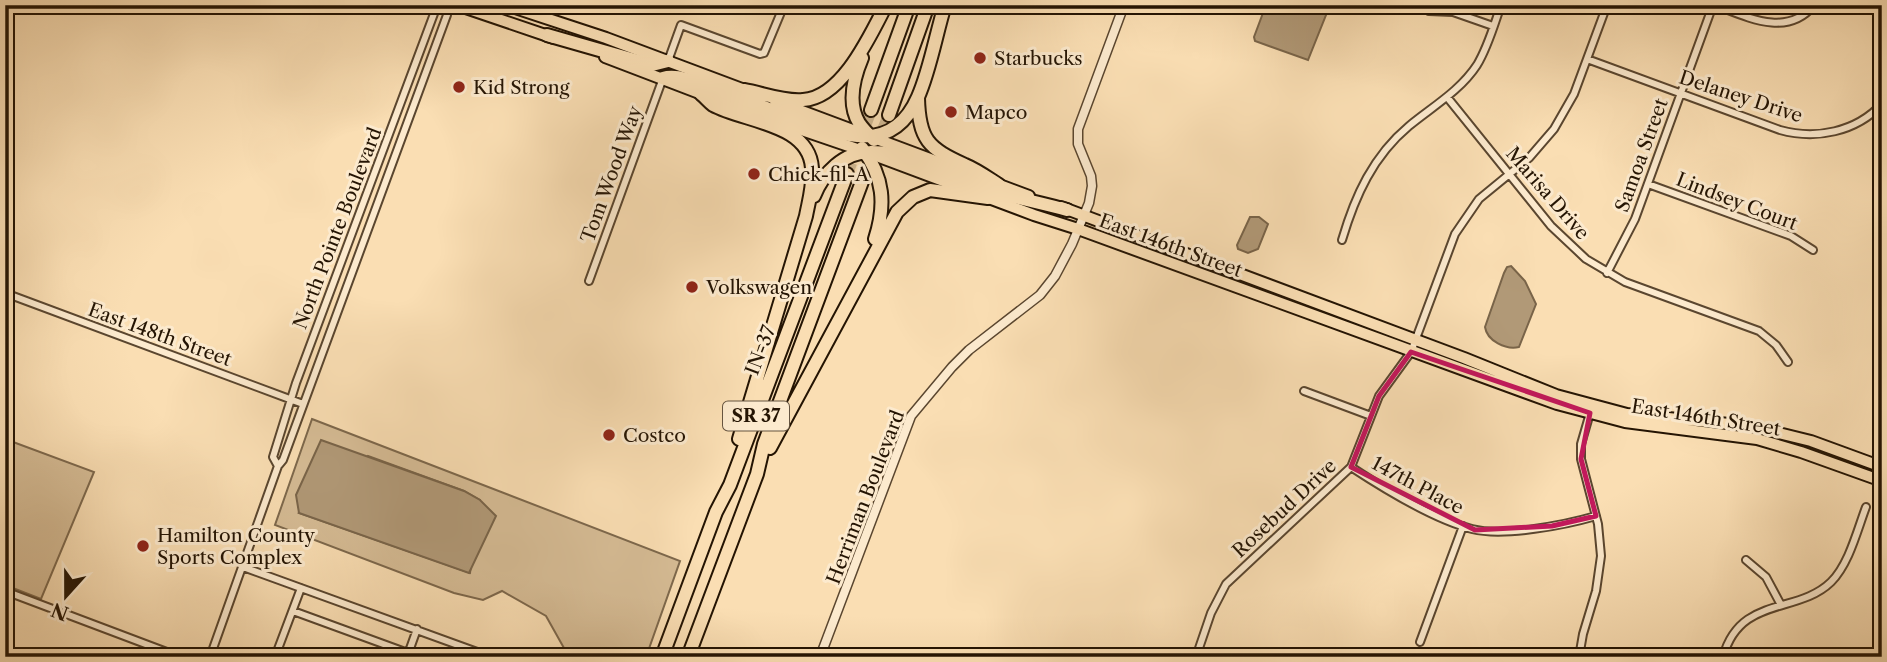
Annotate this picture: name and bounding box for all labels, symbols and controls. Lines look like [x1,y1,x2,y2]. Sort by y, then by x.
place label: Starbucks [994,47,1083,70]
marker: Starbucks [972,50,988,66]
street label: Delaney Drive [1676,66,1805,127]
place label: Kid Strong [473,76,571,99]
marker: Kid Strong [451,79,467,95]
street label: Samoa Street [1610,95,1673,215]
place label: Mapco [965,101,1027,124]
street label: Tom Wood Way [576,102,647,246]
marker: Mapco [943,104,959,120]
street label: North Pointe Boulevard [288,124,387,332]
street label: Marisa Drive [1501,142,1594,244]
place label: Chick-fil-A [768,163,870,186]
marker: Chick-fil-A [746,166,762,182]
street label: Lindsey Court [1673,168,1801,235]
street label: East 146th Street [1096,209,1246,282]
place label: Volkswagen [705,276,812,299]
marker: Volkswagen [684,279,700,295]
street label: East 148th Street [85,298,235,371]
street label: IN-37 [741,322,781,378]
street label: East 146th Street [1630,394,1782,441]
road number: SR 37 [723,402,789,430]
street label: Herriman Boulevard [822,407,909,587]
place label: Costco [623,424,686,447]
marker: Costco [601,427,617,443]
street label: 147th Place [1368,452,1468,519]
street label: Rosebud Drive [1228,454,1341,562]
place label: Hamilton County Sports Complex [157,524,315,569]
marker: Hamilton County Sports Complex [135,538,151,554]
north arrow [32,560,102,630]
text: N [48,598,72,625]

